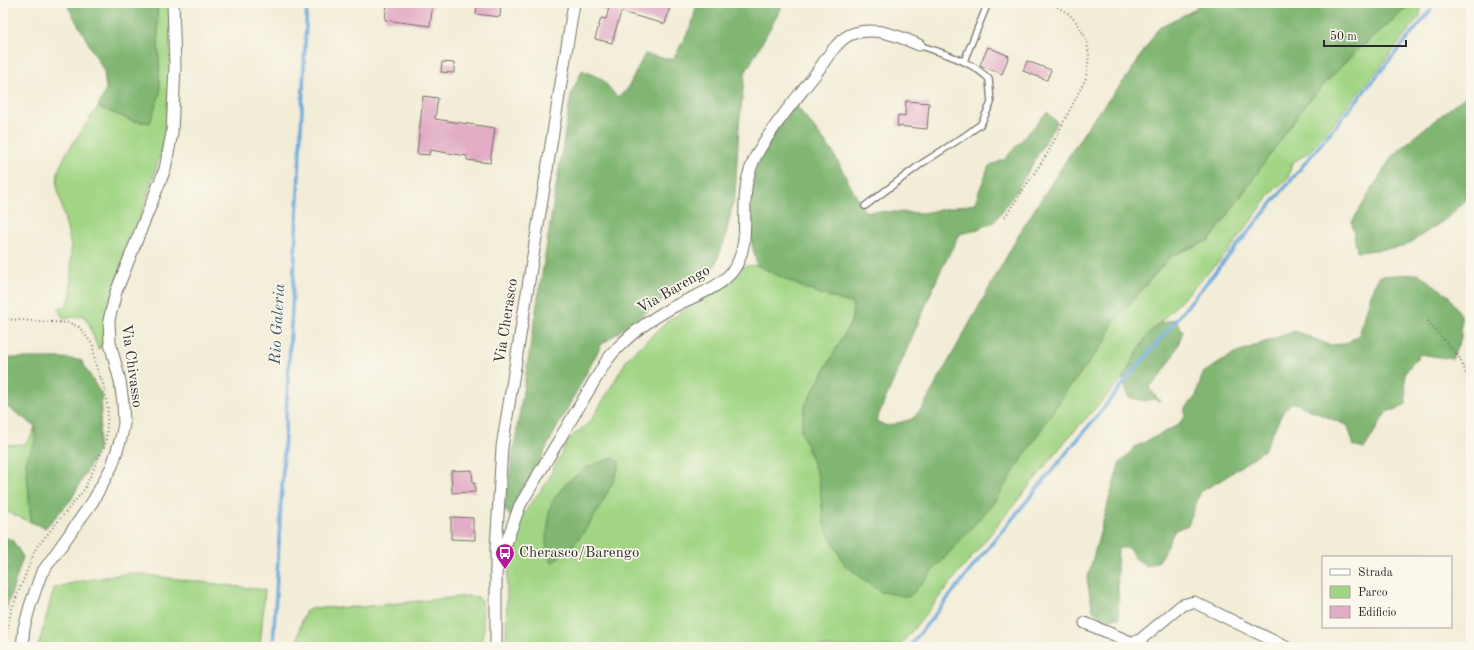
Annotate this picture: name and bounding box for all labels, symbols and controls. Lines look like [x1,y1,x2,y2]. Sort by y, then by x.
scale bar [1324,22,1406,48]
text: 50 m [1330,30,1357,43]
street label: Via Barengo [635,263,713,317]
street label: Via Cherasco [493,277,521,365]
water label: Rio Galeria [268,283,288,366]
street label: Via Chivasso [118,323,144,409]
bus stop icon: Cherasco/Barengo [494,542,516,570]
place label: Cherasco/Barengo [519,546,639,561]
legend [1322,556,1452,628]
text: Strada [1358,567,1393,579]
text: Parco [1358,587,1388,599]
text: Edificio [1358,607,1397,619]

